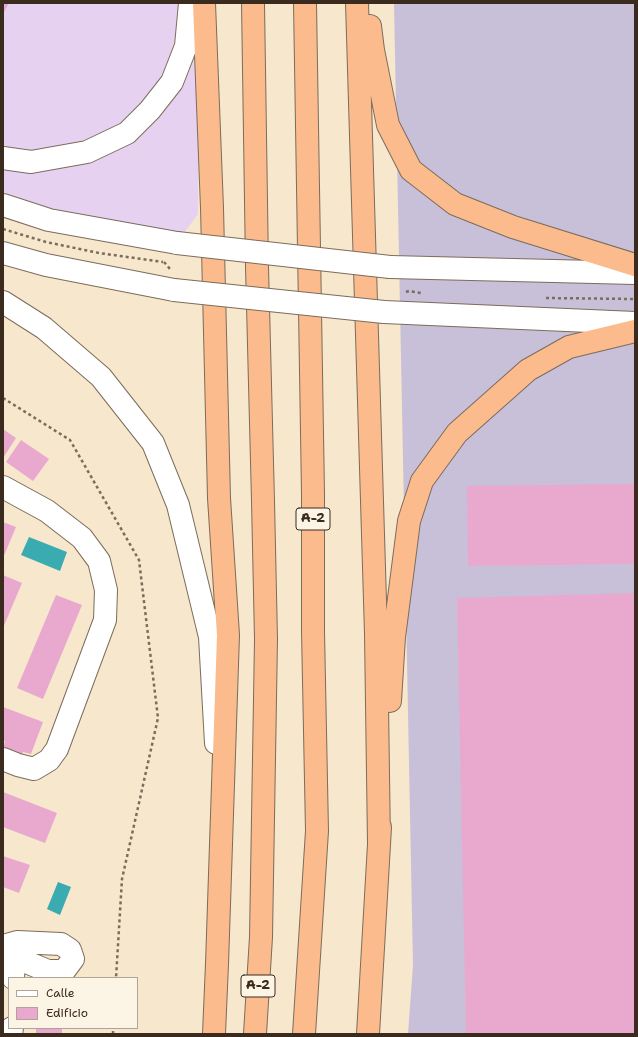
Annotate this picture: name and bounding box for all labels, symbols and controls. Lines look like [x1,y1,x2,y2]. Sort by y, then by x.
road number: A-2 [296,508,330,530]
road number: A-2 [241,975,275,997]
legend [8,977,138,1029]
text: Calle [46,985,75,1001]
text: Edificio [46,1005,88,1021]

